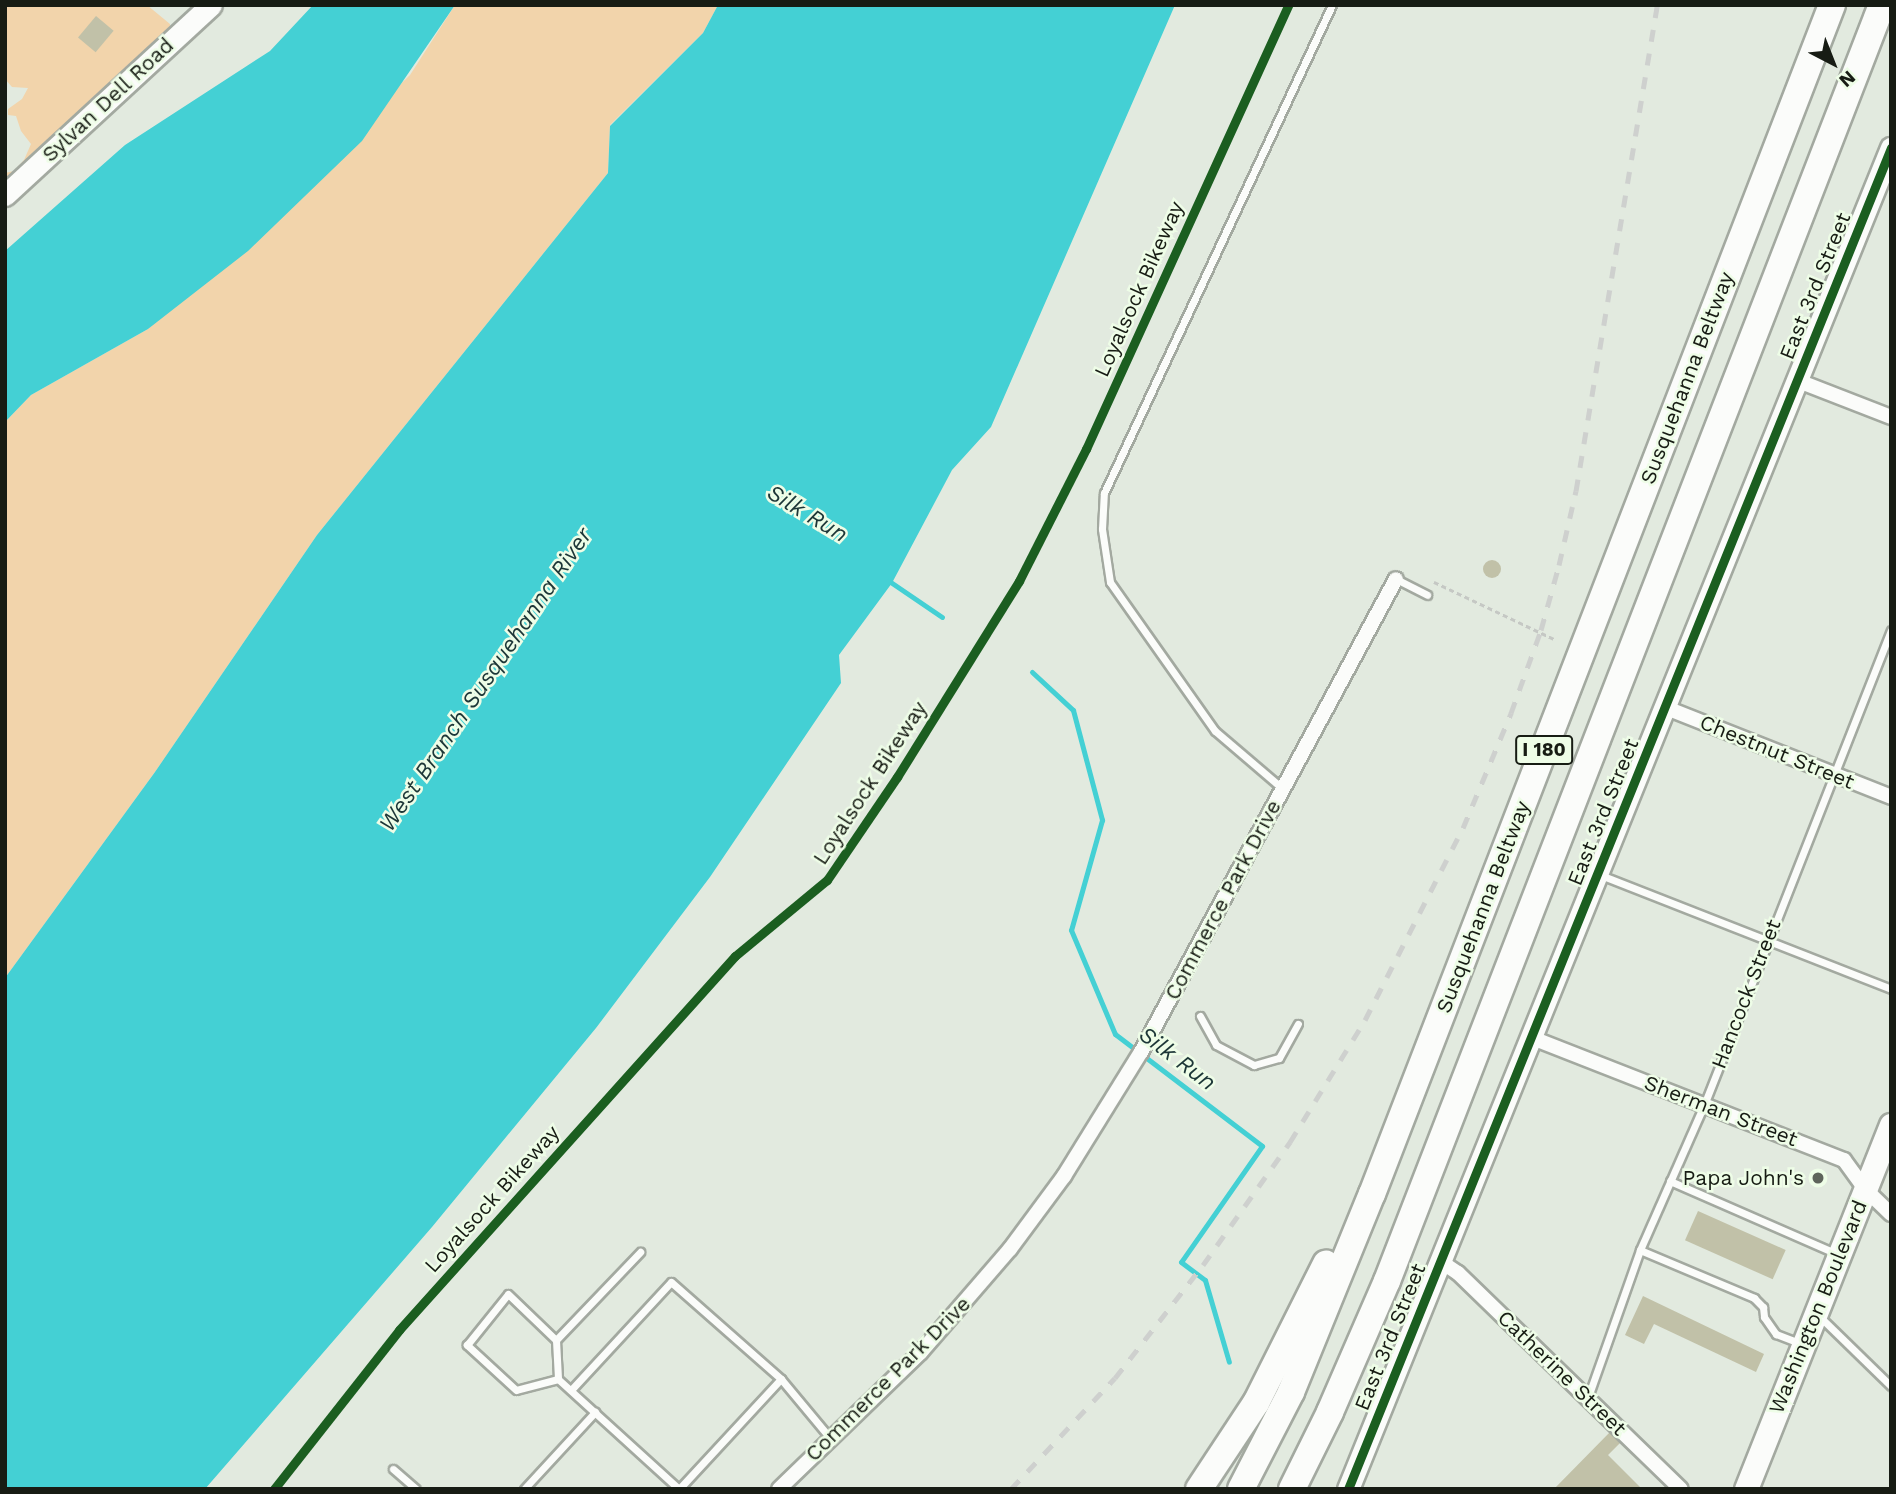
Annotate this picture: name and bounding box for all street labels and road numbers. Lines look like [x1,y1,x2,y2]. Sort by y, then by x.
street label: Sylvan Dell Road [37,32,179,168]
street label: Loyalsock Bikeway [1089,197,1189,381]
street label: East 3rd Street [1774,209,1856,363]
street label: Susquehanna Beltway [1635,268,1739,488]
street label: Loyalsock Bikeway [808,696,932,870]
street label: Chestnut Street [1696,710,1858,794]
road number: I 180 [1514,734,1574,765]
street label: East 3rd Street [1562,735,1644,889]
street label: Commerce Park Drive [1160,796,1286,1004]
street label: Susquehanna Beltway [1431,797,1535,1017]
street label: Hancock Street [1706,915,1786,1073]
street label: Sherman Street [1641,1070,1801,1152]
street label: Loyalsock Bikeway [419,1120,565,1278]
street label: Washington Boulevard [1764,1197,1872,1417]
street label: East 3rd Street [1349,1260,1431,1414]
street label: Commerce Park Drive [800,1291,976,1467]
street label: Catherine Street [1492,1305,1632,1441]

